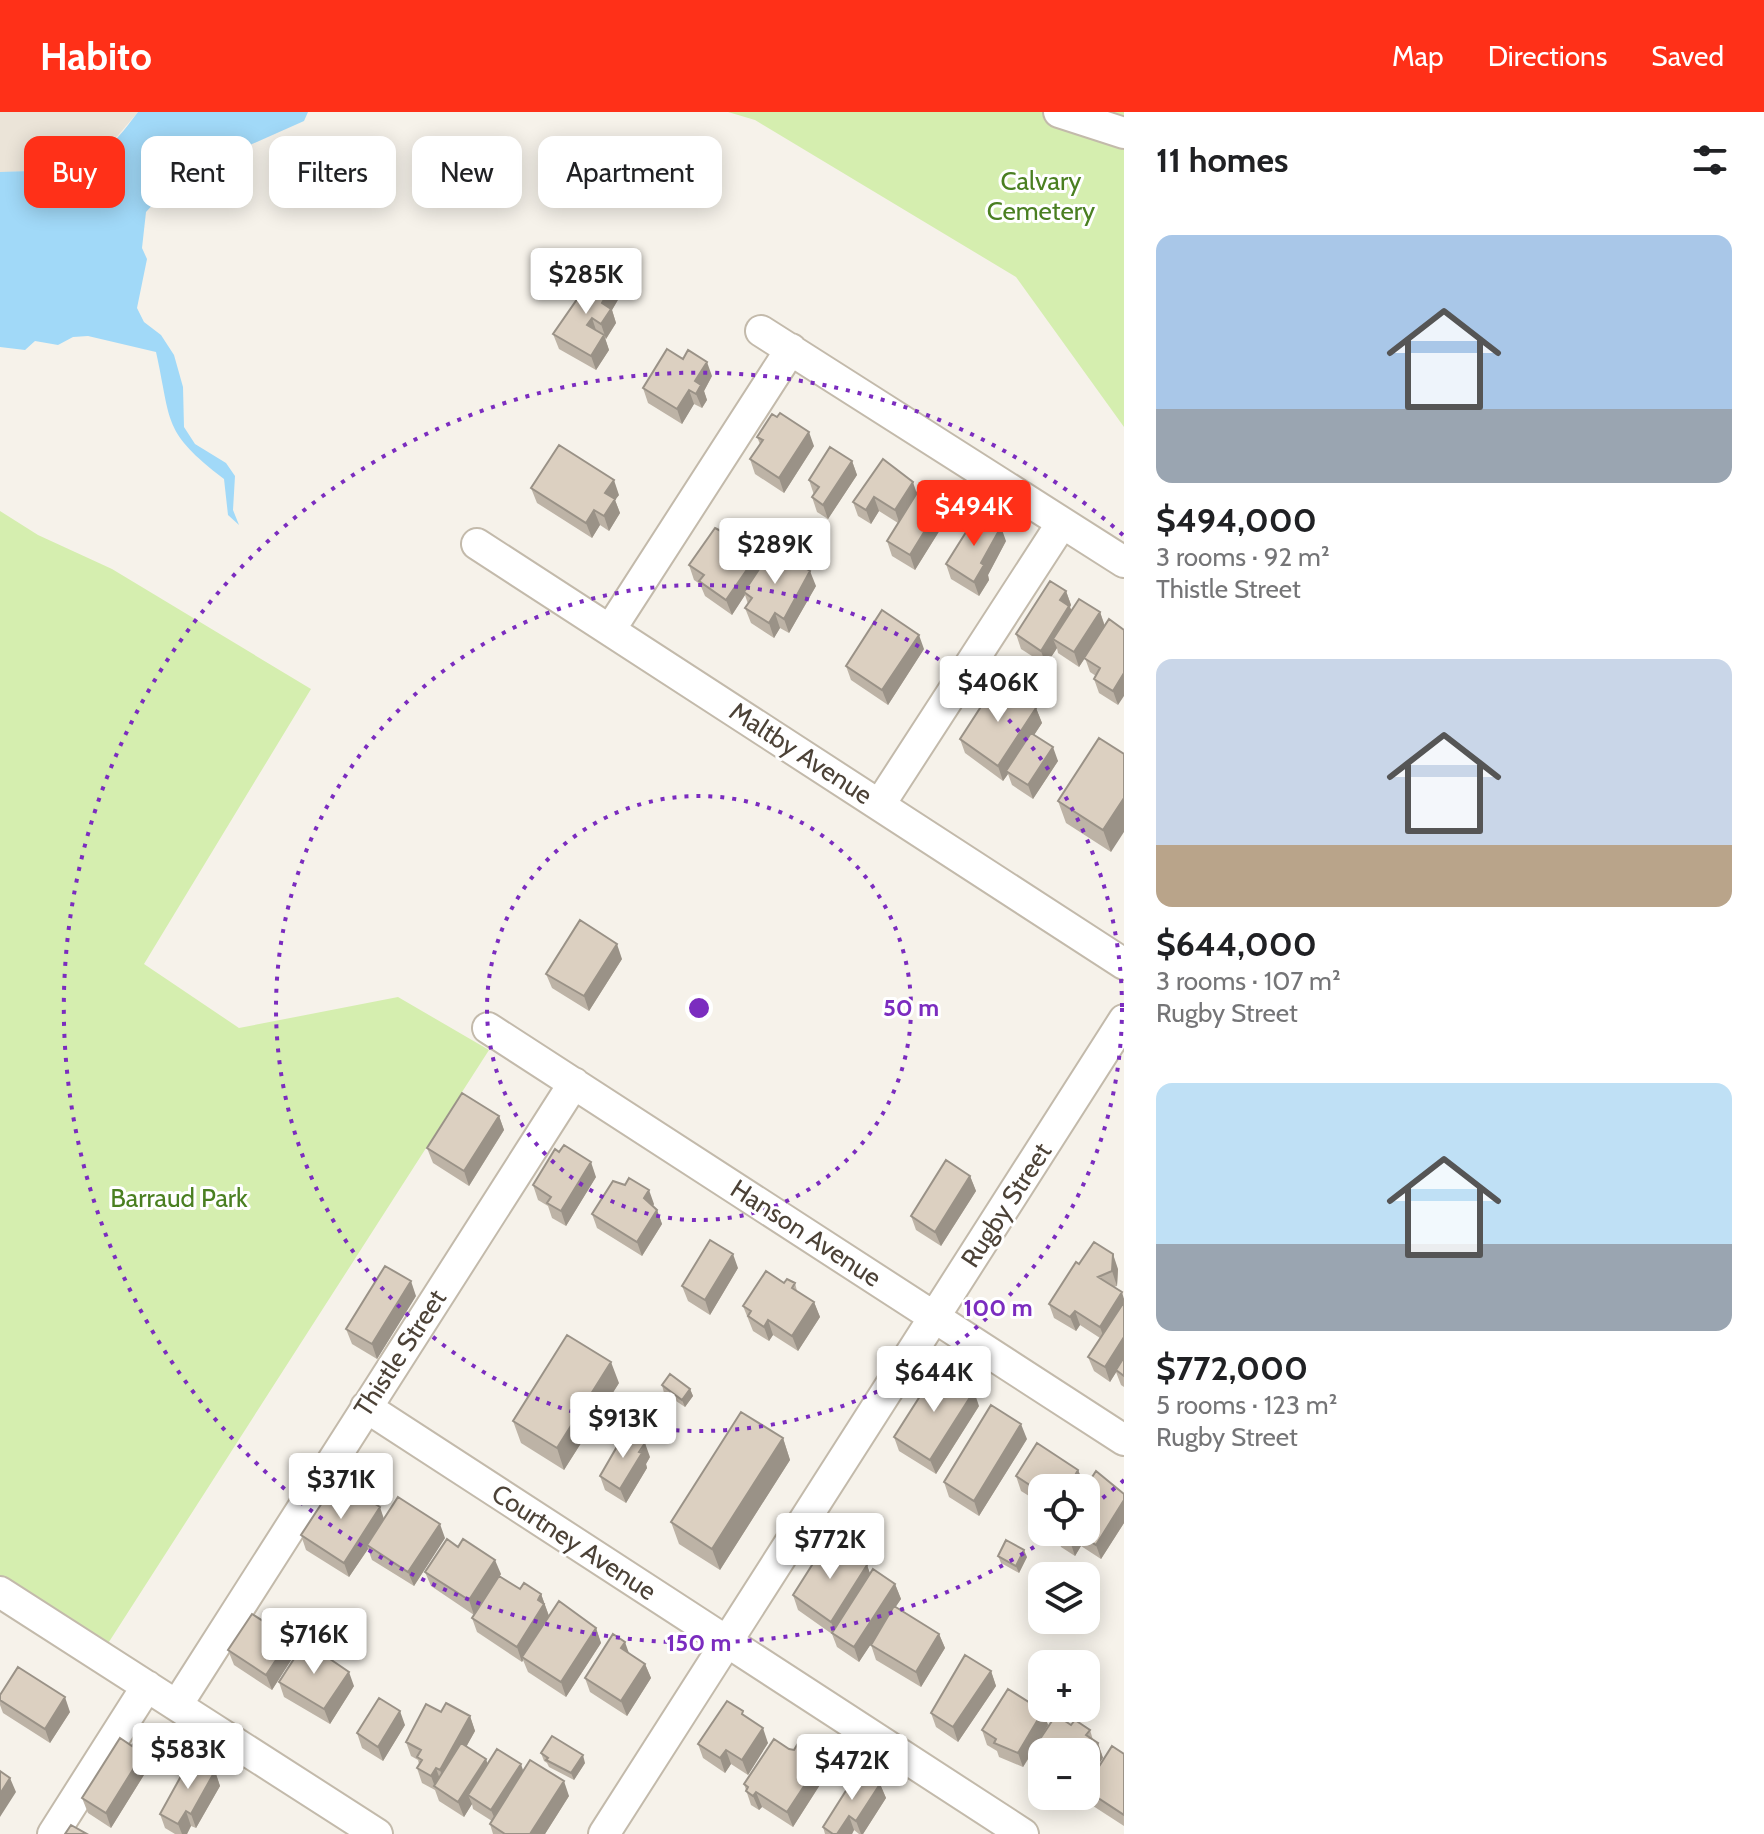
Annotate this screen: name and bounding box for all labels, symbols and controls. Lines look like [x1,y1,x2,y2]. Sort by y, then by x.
text: Habito [40,33,152,80]
text: Map [1392,39,1444,73]
text: Directions [1488,39,1607,73]
text: Saved [1651,39,1724,73]
chip: Buy [24,136,125,208]
chip: Rent [141,136,253,208]
chip: Filters [269,136,396,208]
chip: New [412,136,522,208]
chip: Apartment [538,136,722,208]
icon: filters [1688,138,1732,182]
text: 11 homes [1156,139,1288,181]
park label: Calvary Cemetery [987,165,1095,227]
pin: $285K [530,248,642,316]
text: $285K [549,258,623,290]
icon: home [1372,287,1516,431]
pin: $494K [918,480,1030,548]
text: $494K [935,490,1013,522]
text: $494,000 [1156,499,1317,541]
pin: $289K [719,518,831,586]
text: $289K [737,528,813,560]
text: 3 rooms · 92 m² [1156,541,1330,573]
text: Thistle Street [1156,573,1301,605]
pin: $406K [942,656,1054,724]
text: $406K [958,666,1038,698]
street label: Maltby Avenue [724,695,878,811]
icon: home [1372,711,1516,855]
text: $644,000 [1156,923,1317,965]
text: 3 rooms · 107 m² [1156,965,1341,997]
text: 50 m [883,993,939,1022]
centre of rings [685,994,713,1022]
text: Rugby Street [1156,997,1298,1029]
icon: home [1372,1135,1516,1279]
street label: Rugby Street [954,1137,1058,1273]
street label: Hanson Avenue [725,1172,887,1294]
park label: Barraud Park [110,1182,248,1214]
street label: Thistle Street [347,1283,453,1422]
text: 100 m [963,1293,1033,1322]
pin: $644K [878,1346,990,1414]
text: $772,000 [1156,1347,1308,1389]
text: $644K [895,1356,973,1388]
text: 5 rooms · 123 m² [1156,1389,1337,1421]
pin: $913K [567,1392,679,1460]
text: $913K [588,1402,658,1434]
text: Rugby Street [1156,1421,1298,1453]
pin: $371K [285,1453,397,1521]
text: $371K [307,1463,375,1495]
map controls [1028,1474,1100,1810]
button: locate [1028,1474,1100,1546]
street label: Courtney Avenue [486,1477,662,1607]
pin: $772K [774,1513,886,1581]
text: $772K [794,1523,866,1555]
button: layers [1028,1562,1100,1634]
pin: $716K [258,1608,370,1676]
text: $716K [280,1618,348,1650]
text: 150 m [667,1628,731,1657]
button: + [1028,1650,1100,1722]
pin: $583K [132,1723,244,1791]
text: $583K [150,1733,226,1765]
pin: $472K [796,1734,908,1802]
button: − [1028,1738,1100,1810]
text: $472K [815,1744,889,1776]

